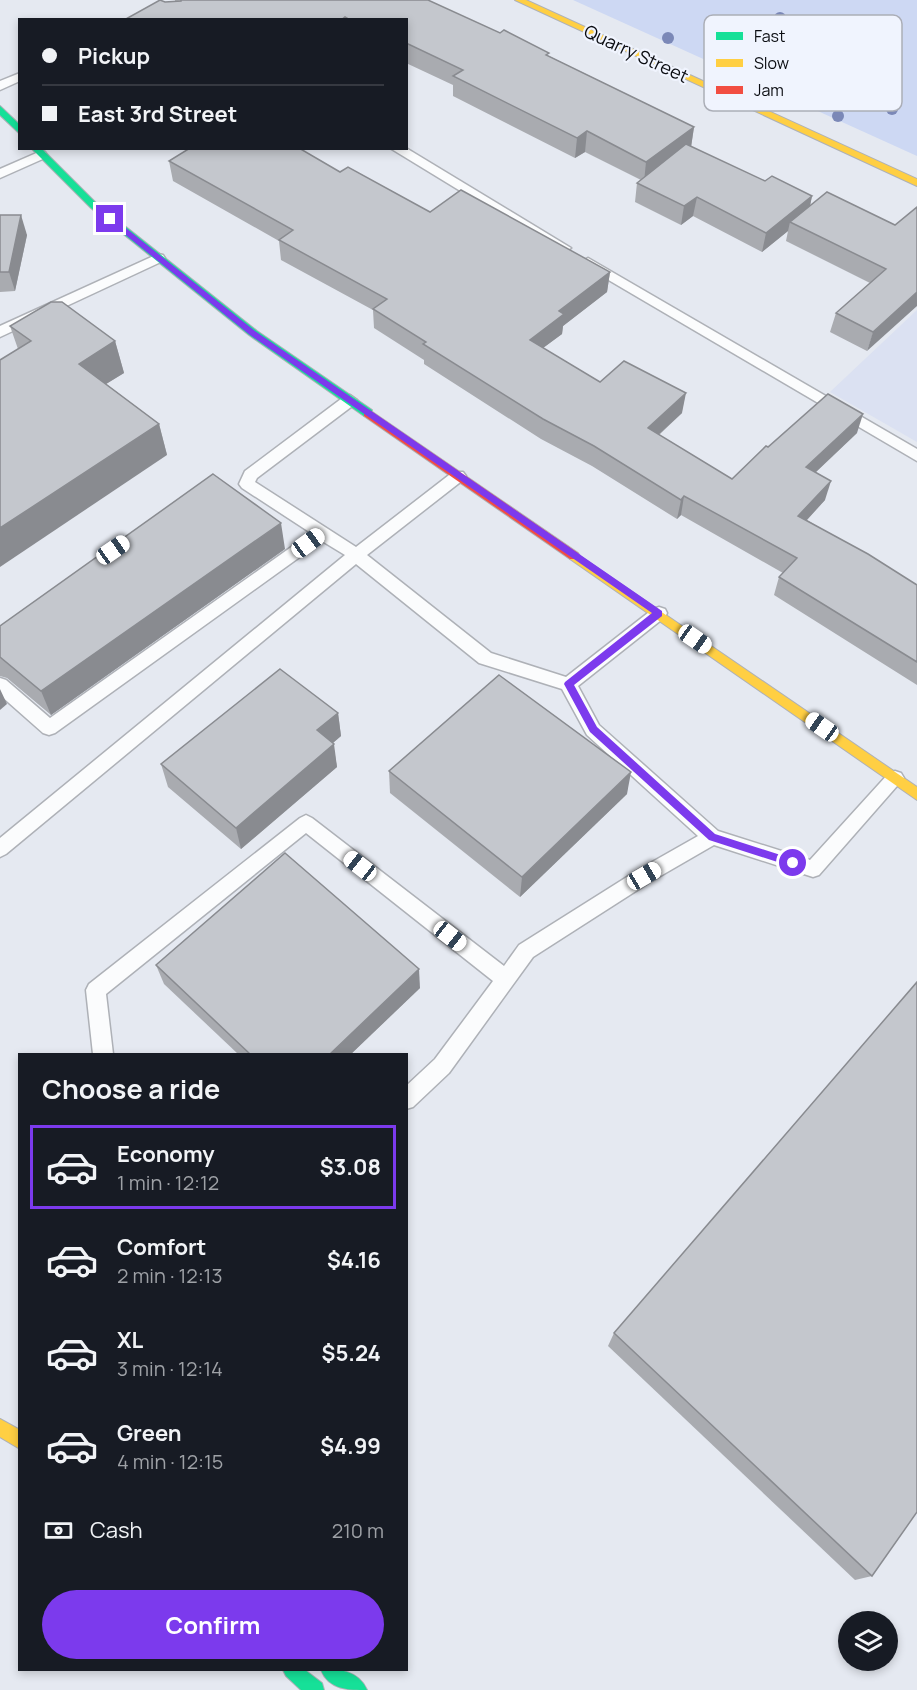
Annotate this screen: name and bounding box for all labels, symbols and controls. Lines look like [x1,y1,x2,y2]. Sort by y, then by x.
legend [704,15,902,111]
street label: Quarry Street [580,18,692,88]
text: Fast [754,25,785,47]
text: Pickup [78,41,150,71]
text: Slow [754,52,789,74]
text: Jam [754,79,784,101]
text: East 3rd Street [78,99,237,129]
route end [96,205,123,232]
car [288,525,328,561]
car [93,532,133,568]
car [675,621,715,657]
car [802,709,842,745]
car [340,848,380,884]
route start [779,849,806,876]
car [624,859,664,893]
car [430,918,470,954]
text: Choose a ride [42,1070,220,1107]
text: Economy [117,1139,215,1169]
icon: car [45,1140,99,1194]
text: $3.08 [320,1152,381,1182]
text: 1 min · 12:12 [117,1169,219,1196]
text: Comfort [117,1232,206,1262]
icon: car [45,1233,99,1287]
text: $4.16 [327,1245,381,1275]
text: 2 min · 12:13 [117,1262,222,1289]
text: XL [117,1325,143,1355]
icon: car [45,1326,99,1380]
text: $5.24 [322,1338,381,1368]
text: 3 min · 12:14 [117,1355,223,1382]
text: Green [117,1418,182,1448]
icon: car [45,1419,99,1473]
text: $4.99 [320,1431,381,1461]
text: 4 min · 12:15 [117,1448,223,1475]
icon: cash [42,1514,75,1547]
text: Cash [90,1515,143,1545]
text: 210 m [332,1517,384,1544]
button: Confirm [42,1590,384,1659]
map controls [838,1611,898,1671]
button: layers [838,1611,898,1671]

